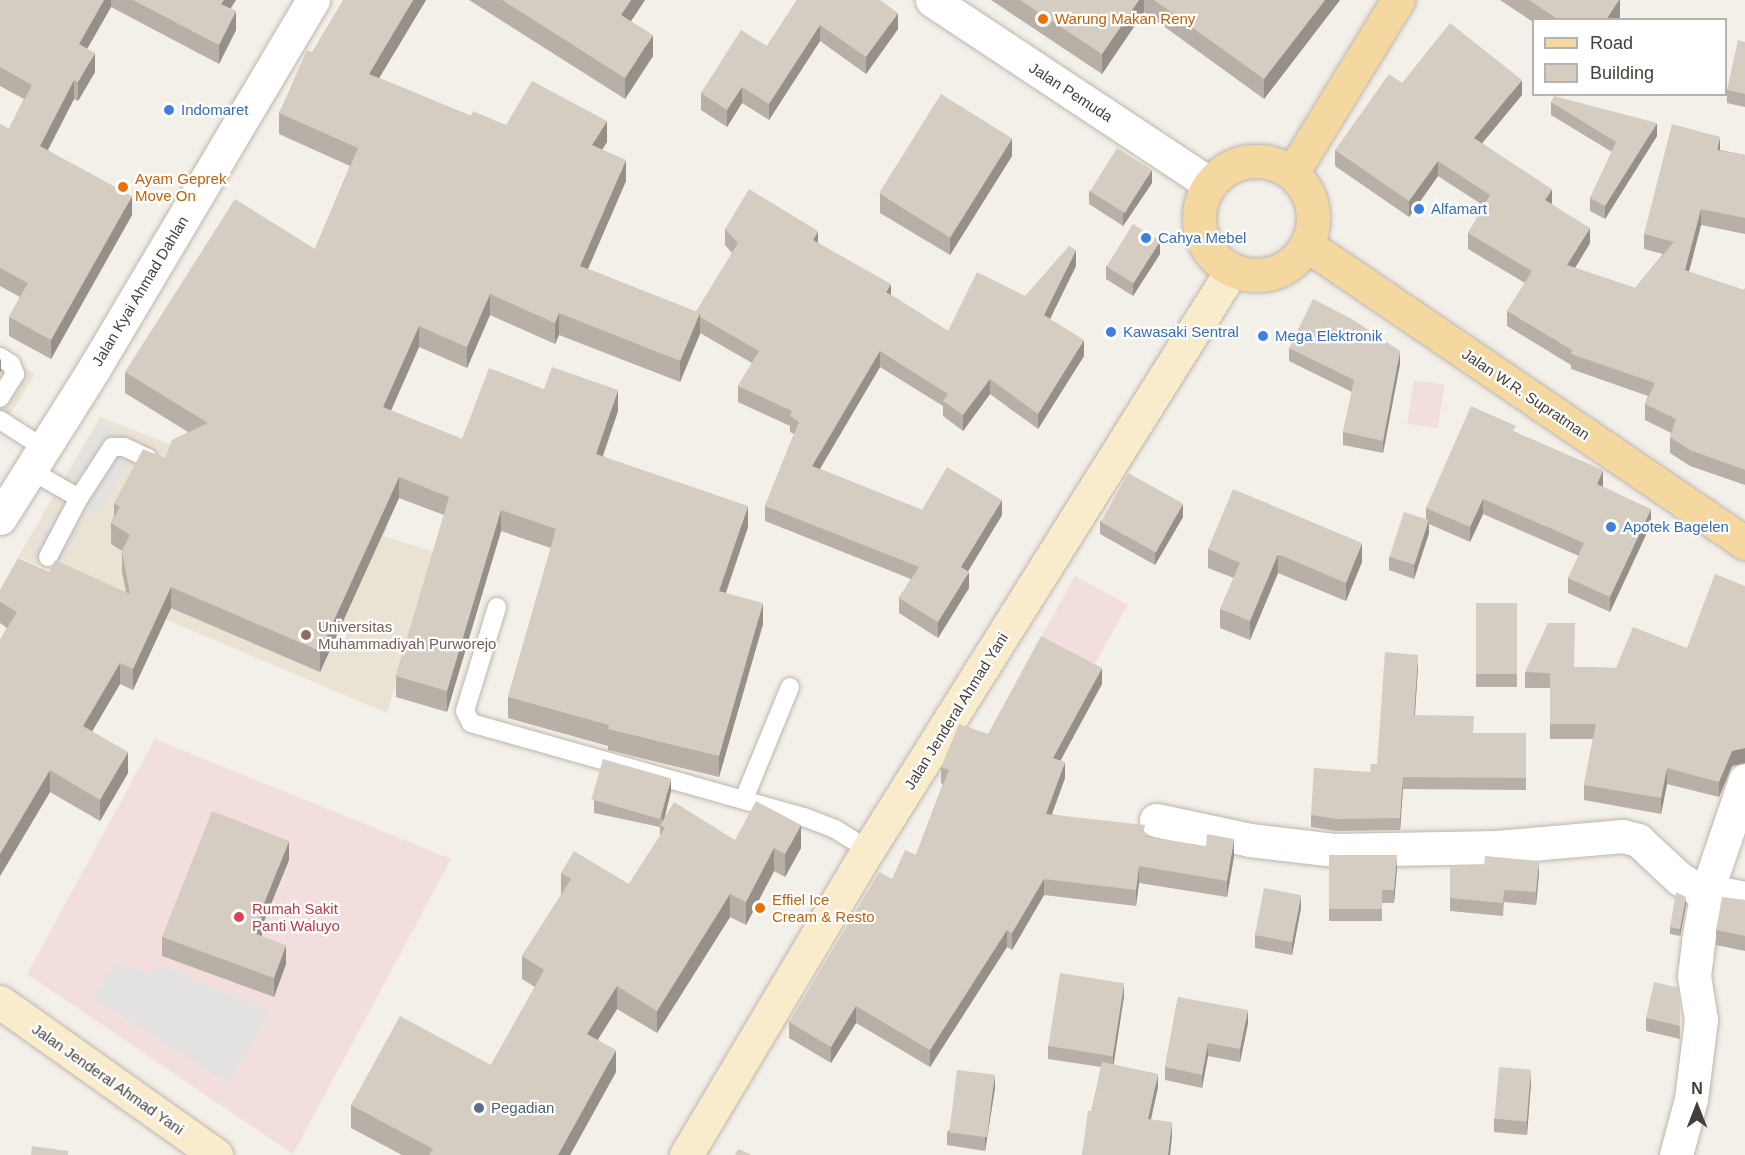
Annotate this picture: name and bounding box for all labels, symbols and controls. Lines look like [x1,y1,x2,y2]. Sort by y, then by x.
place label: Warung Makan Reny [1055,10,1195,28]
marker: Warung Makan Reny [1036,12,1050,26]
legend [1532,18,1727,96]
text: Road [1590,33,1633,53]
street label: Jalan Pemuda [1026,58,1116,126]
text: Building [1590,63,1654,83]
place label: Indomaret [181,101,249,119]
marker: Indomaret [162,103,176,117]
place label: Ayam Geprek Move On [135,169,226,204]
marker: Ayam Geprek Move On [116,180,130,194]
place label: Alfamart [1431,200,1487,218]
marker: Alfamart [1412,202,1426,216]
street label: Jalan Kyai Ahmad Dahlan [88,212,192,370]
place label: Cahya Mebel [1158,229,1246,247]
marker: Cahya Mebel [1139,231,1153,245]
place label: Kawasaki Sentral [1123,323,1239,341]
marker: Kawasaki Sentral [1104,325,1118,339]
place label: Mega Elektronik [1275,327,1383,345]
marker: Mega Elektronik [1256,329,1270,343]
street label: Jalan W.R. Supratman [1459,345,1593,443]
place label: Apotek Bagelen [1623,518,1729,536]
marker: Apotek Bagelen [1604,520,1618,534]
place label: Universitas Muhammadiyah Purworejo [318,617,496,652]
marker: Universitas Muhammadiyah Purworejo [299,628,313,642]
street label: Jalan Jenderal Ahmad Yani [900,629,1012,793]
place label: Effiel Ice Cream & Resto [772,890,875,925]
place label: Rumah Sakit Panti Waluyo [252,899,340,934]
marker: Effiel Ice Cream & Resto [753,901,767,915]
marker: Rumah Sakit Panti Waluyo [230,908,248,926]
street label: Jalan Jenderal Ahmad Yani [28,1019,188,1139]
north arrow [1667,1077,1727,1137]
text: N [1691,1080,1703,1097]
place label: Pegadian [491,1099,554,1117]
marker: Pegadian [472,1101,486,1115]

